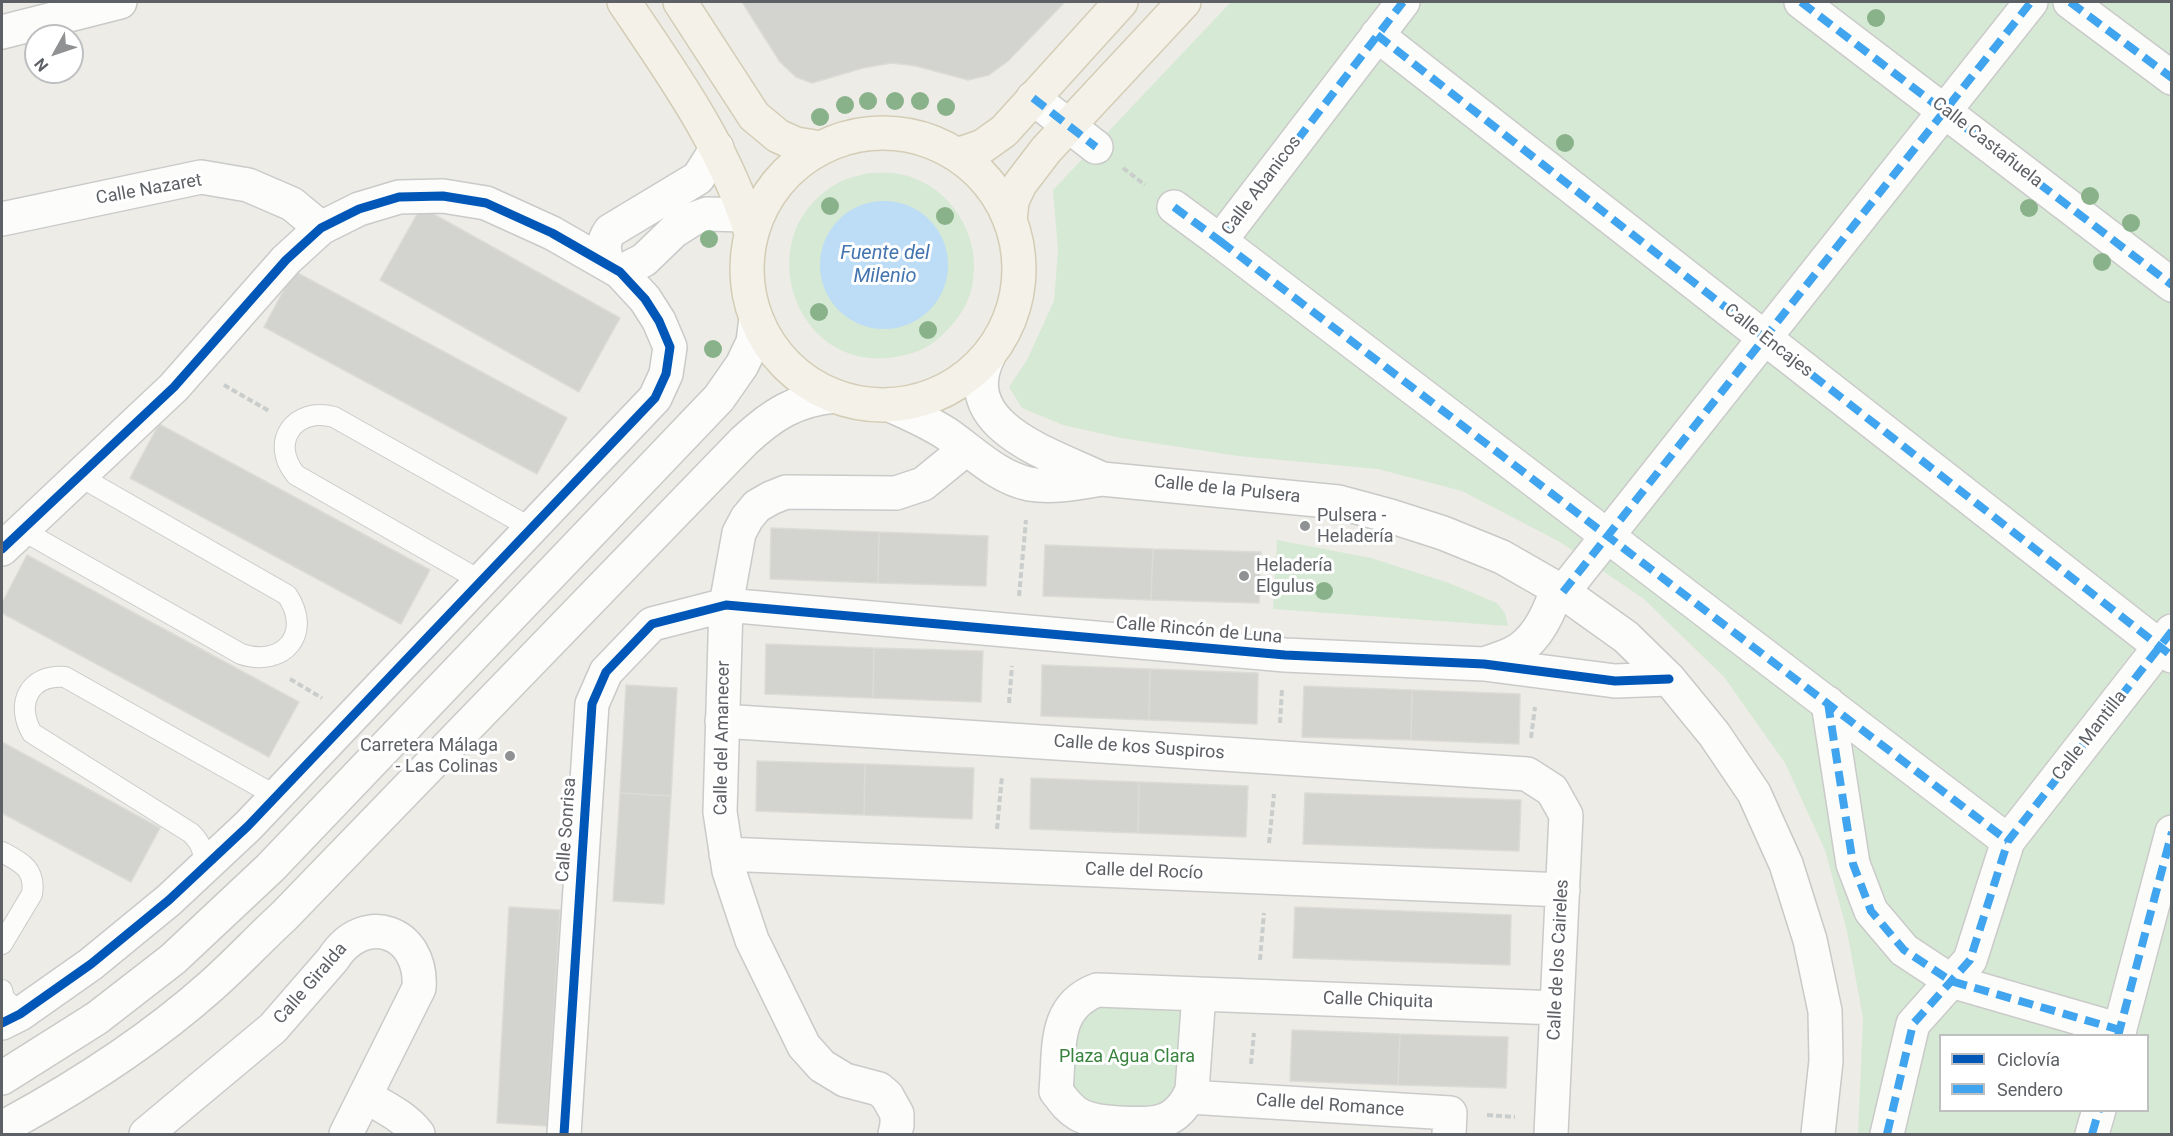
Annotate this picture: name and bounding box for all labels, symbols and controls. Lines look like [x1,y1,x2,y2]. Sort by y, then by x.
north arrow [24,24,84,84]
text: N [30,54,52,75]
street label: Calle Castañuela [1927,93,2047,193]
street label: Calle Abanicos [1218,132,1306,240]
street label: Calle Nazaret [94,170,204,210]
water label: Fuente del Milenio [840,242,930,289]
street label: Calle Encajes [1719,300,1817,382]
street label: Calle de la Pulsera [1153,472,1301,508]
place label: Pulsera - Heladería [1317,505,1394,548]
marker: Pulsera - Heladería [1298,519,1312,533]
place label: Heladería Elgulus [1256,555,1333,598]
marker: Heladería Elgulus [1237,569,1251,583]
street label: Calle Rincón de Luna [1115,613,1283,649]
street label: Calle del Amanecer [711,660,735,816]
street label: Calle Mantilla [2048,687,2132,785]
street label: Calle de kos Suspiros [1053,731,1225,765]
place label: Carretera Málaga - Las Colinas [360,735,498,777]
marker: Carretera Málaga - Las Colinas [503,749,517,763]
street label: Calle Sonrisa [553,777,581,883]
street label: Calle del Rocío [1085,859,1203,885]
street label: Calle de los Caireles [1544,879,1574,1041]
street label: Calle Giralda [270,939,352,1029]
street label: Calle Chiquita [1322,988,1434,1014]
legend [1939,1034,2149,1112]
park label: Plaza Agua Clara [1059,1046,1195,1068]
text: Ciclovía [1997,1049,2060,1070]
text: Sendero [1997,1079,2063,1100]
street label: Calle del Romance [1255,1090,1405,1122]

